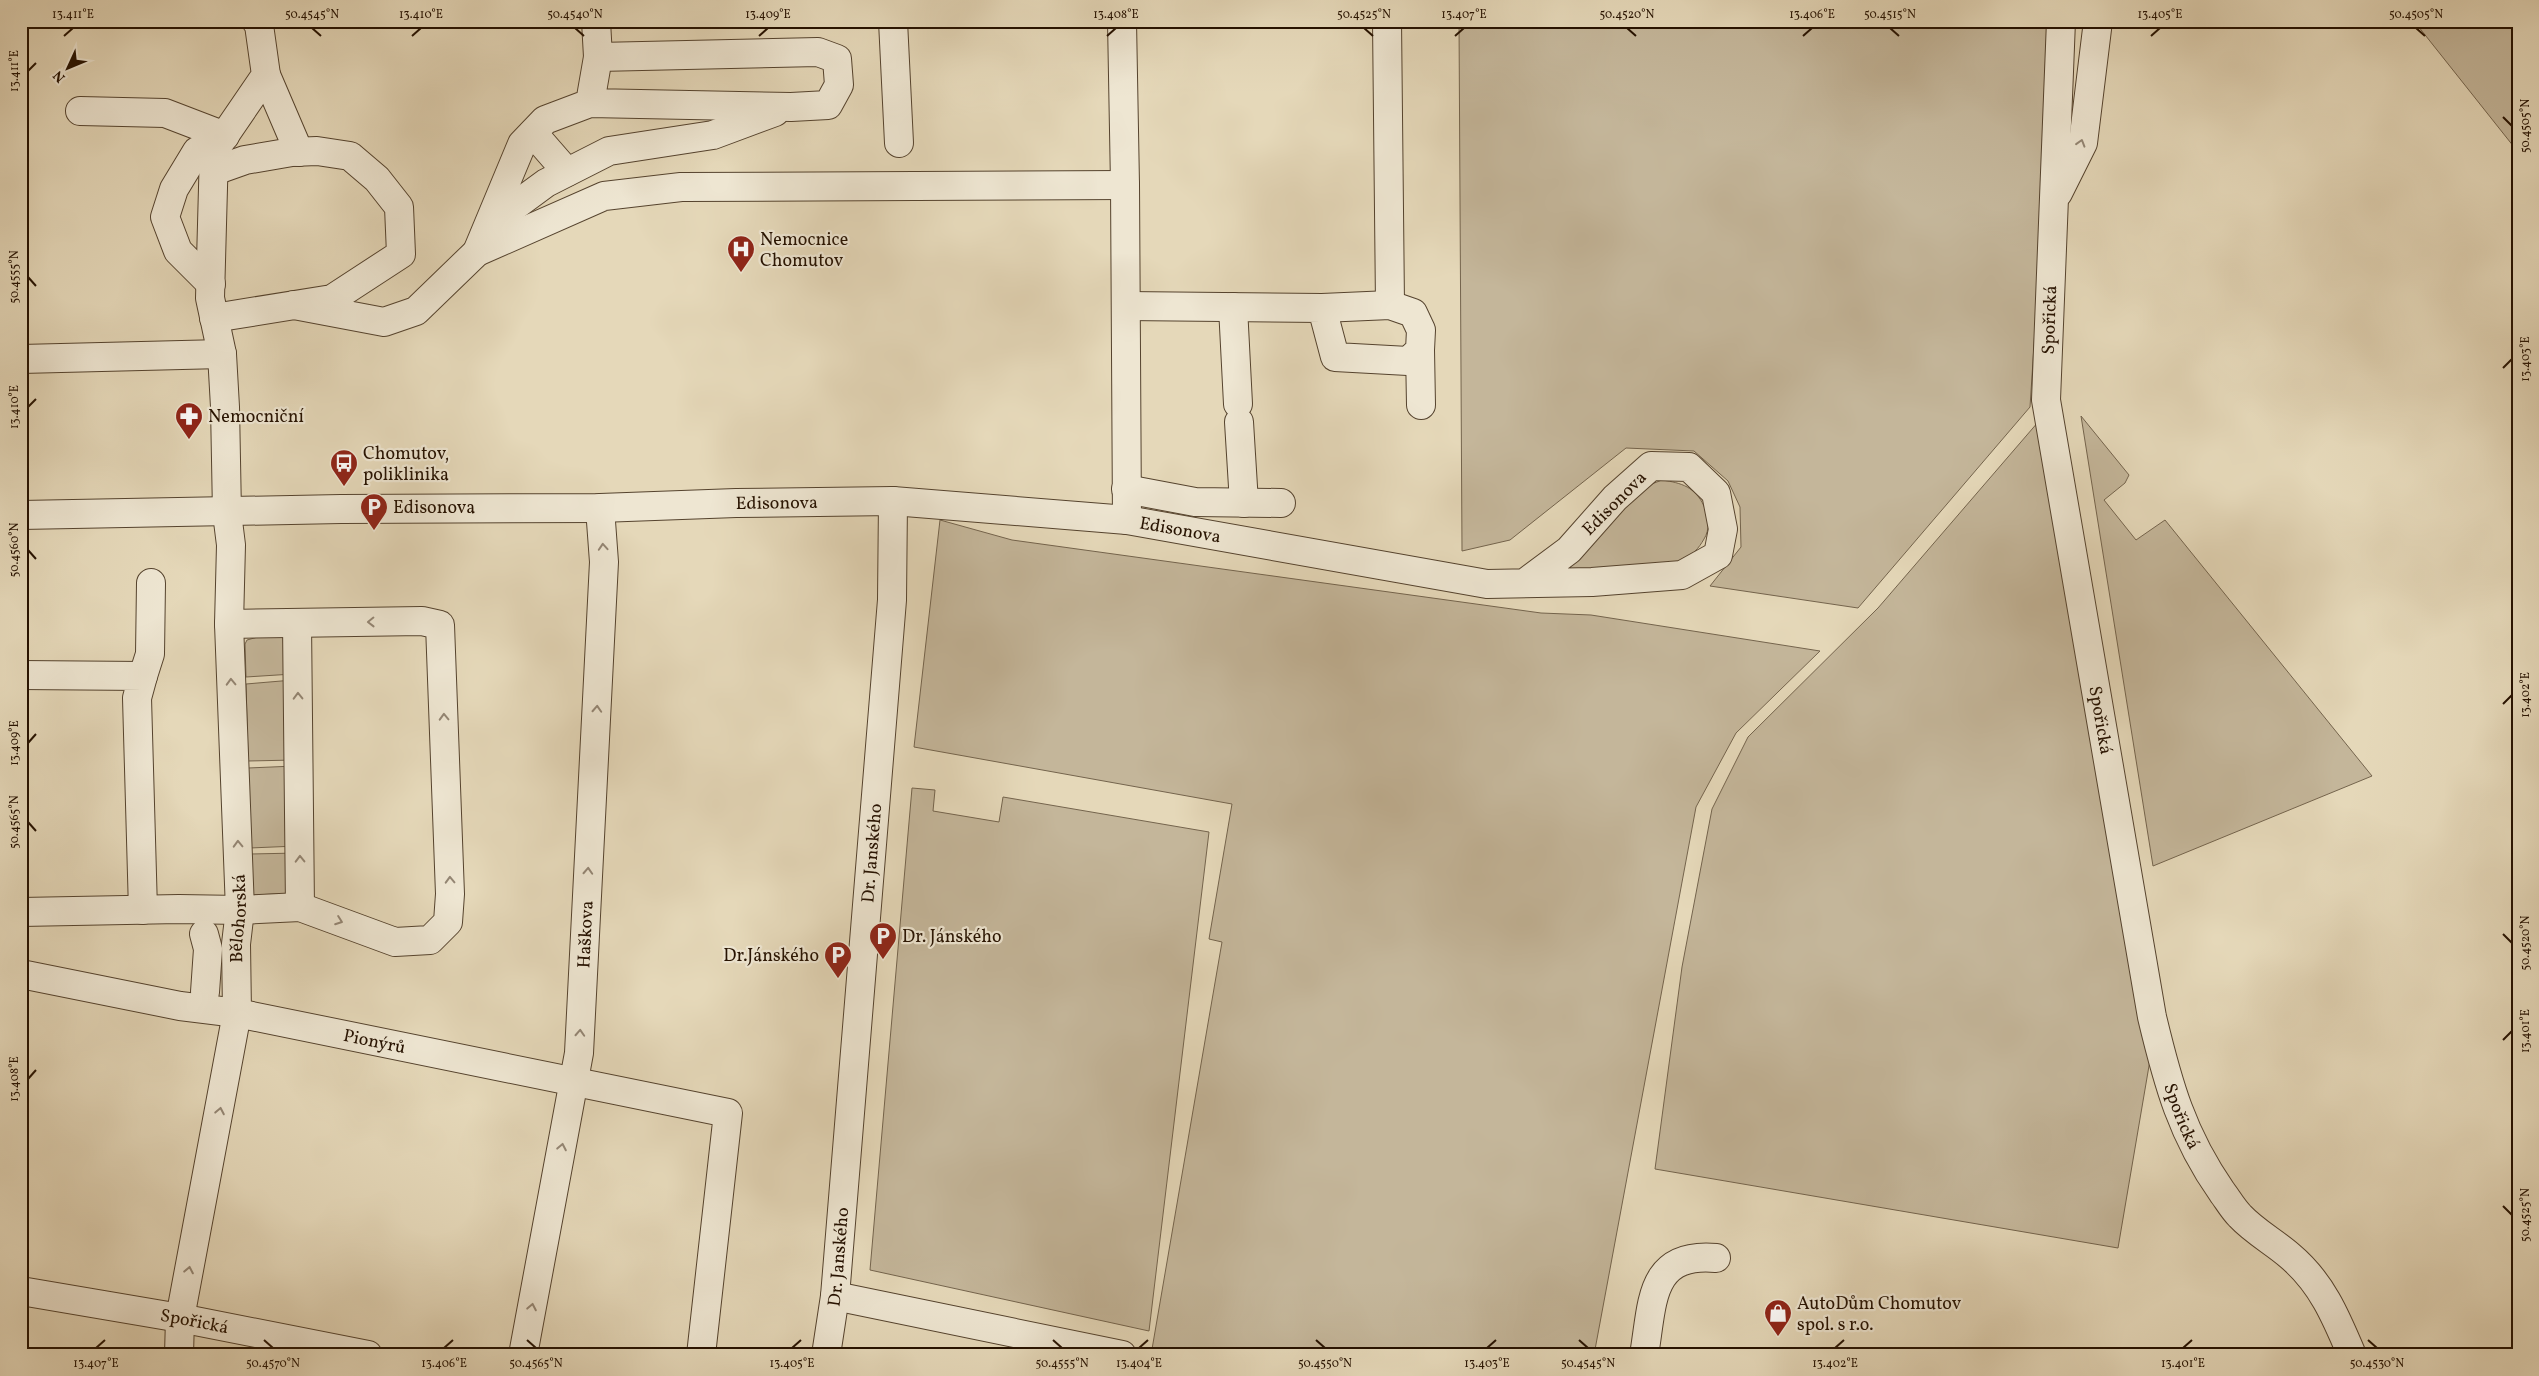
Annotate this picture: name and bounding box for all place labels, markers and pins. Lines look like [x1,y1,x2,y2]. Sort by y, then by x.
place label: Nemocnice Chomutov [760,228,848,274]
hospital icon: Nemocnice Chomutov [726,234,756,273]
pharmacy icon: Nemocniční [174,401,204,440]
place label: Nemocniční [208,405,304,430]
place label: Chomutov, poliklinika [363,442,449,488]
bus stop icon: Chomutov, poliklinika [329,448,359,487]
parking icon: Edisonova [359,492,389,531]
place label: Edisonova [393,496,475,521]
parking icon: Dr. Jánského [868,921,898,960]
place label: Dr. Jánského [902,925,1002,950]
parking icon: Dr.Jánského [823,940,853,979]
place label: Dr.Jánského [723,944,819,969]
place label: AutoDům Chomutov spol. s r.o. [1797,1292,1962,1338]
shop icon: AutoDům Chomutov spol. s r.o. [1763,1298,1793,1337]

